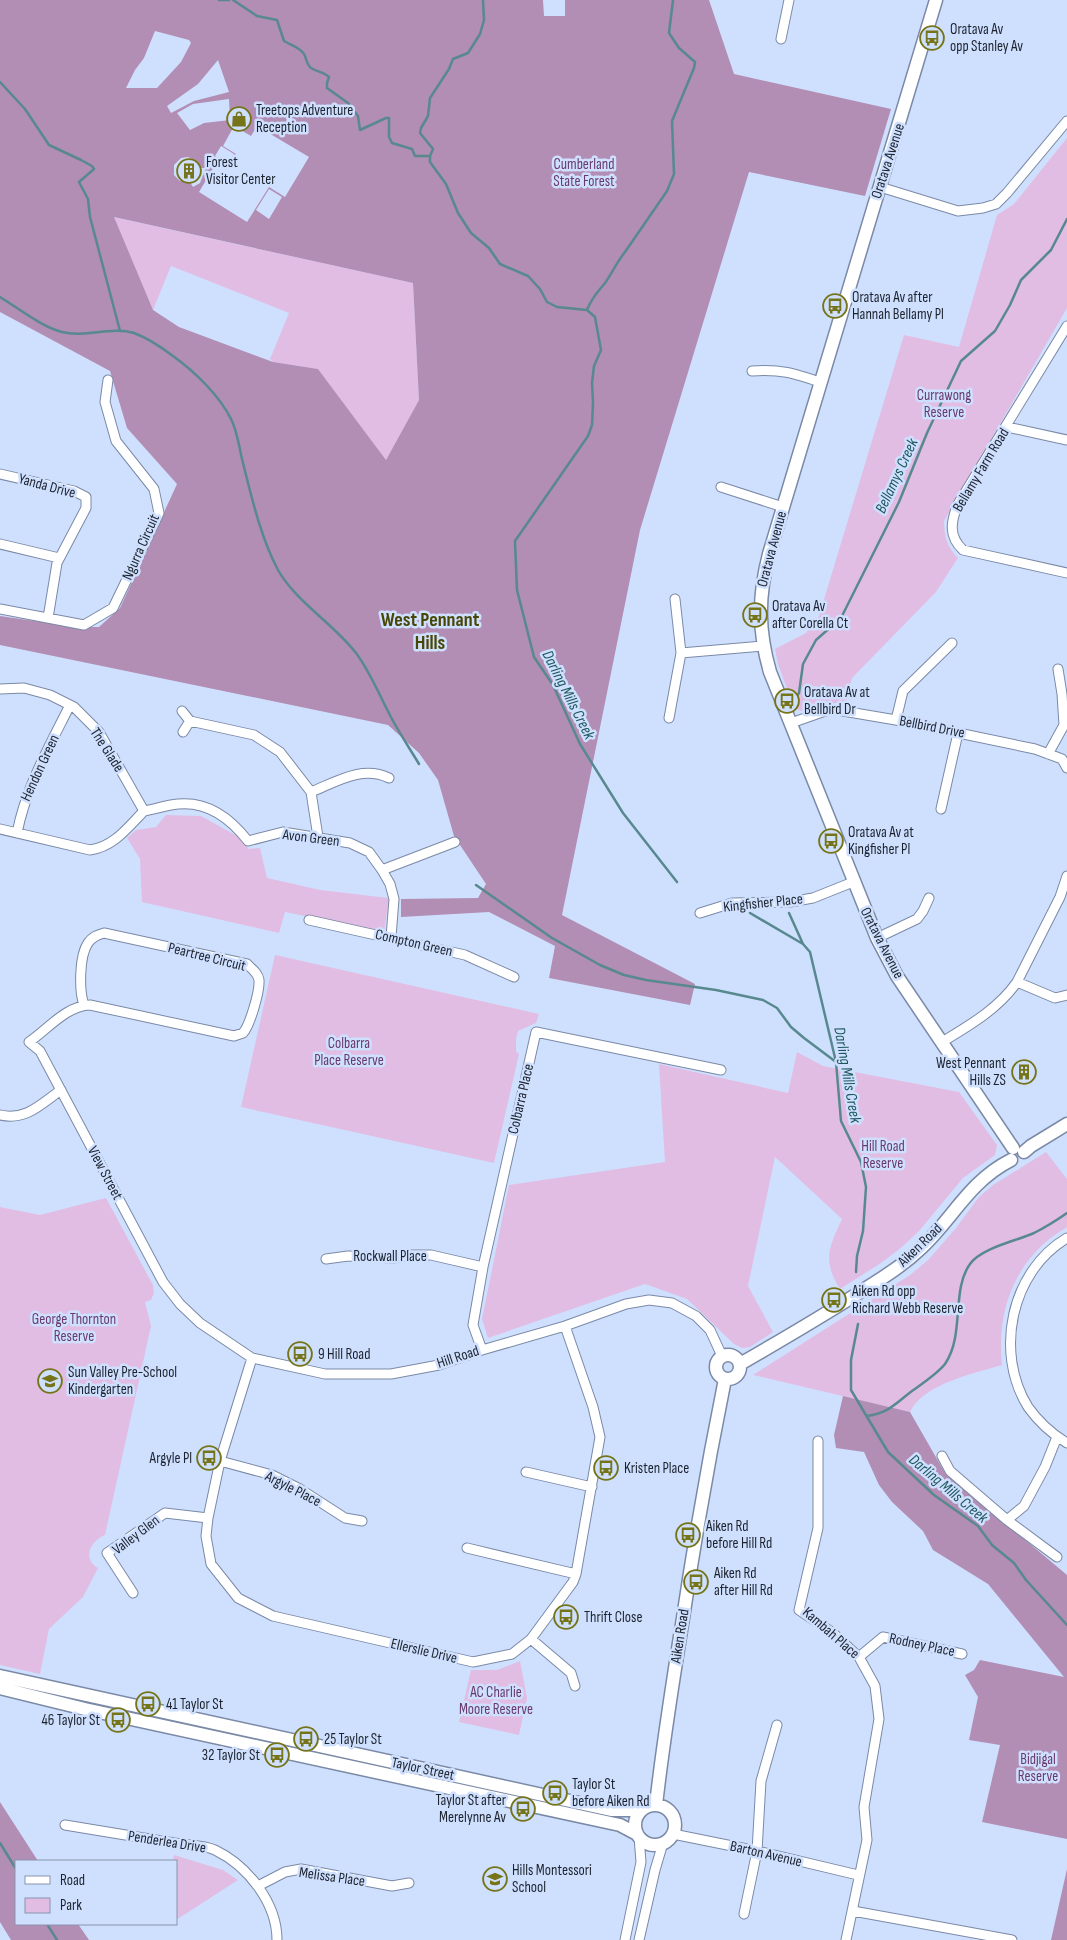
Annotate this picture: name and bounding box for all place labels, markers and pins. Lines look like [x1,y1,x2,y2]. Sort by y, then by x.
place label: Oratava Av opp Stanley Av [950,20,1023,56]
bus stop icon: Oratava Av opp Stanley Av [919,25,945,51]
place label: Treetops Adventure Reception [256,101,353,137]
shop icon: Treetops Adventure Reception [226,106,252,132]
place label: Forest Visitor Center [206,153,276,189]
building icon: Forest Visitor Center [176,158,202,184]
place label: Oratava Av after Hannah Bellamy Pl [852,288,944,324]
bus stop icon: Oratava Av after Hannah Bellamy Pl [822,293,848,319]
place label: Oratava Av after Corella Ct [772,597,849,633]
bus stop icon: Oratava Av after Corella Ct [742,602,768,628]
place label: Oratava Av at Bellbird Dr [804,683,870,719]
bus stop icon: Oratava Av at Bellbird Dr [774,688,800,714]
place label: Oratava Av at Kingfisher Pl [848,823,914,859]
bus stop icon: Oratava Av at Kingfisher Pl [818,828,844,854]
place label: West Pennant Hills ZS [936,1054,1006,1090]
building icon: West Pennant Hills ZS [1011,1059,1037,1085]
place label: Aiken Rd opp Richard Webb Reserve [851,1282,963,1318]
bus stop icon: Aiken Rd opp Richard Webb Reserve [821,1287,847,1313]
bus stop icon: 9 Hill Road [287,1341,313,1367]
place label: 9 Hill Road [318,1345,370,1364]
place label: Sun Valley Pre-School Kindergarten [68,1363,177,1399]
school or university icon: Sun Valley Pre-School Kindergarten [37,1368,63,1394]
bus stop icon: Argyle Pl [196,1445,222,1471]
place label: Argyle Pl [149,1449,192,1468]
bus stop icon: Kristen Place [593,1455,619,1481]
place label: Kristen Place [624,1459,689,1478]
place label: Aiken Rd before Hill Rd [705,1517,772,1553]
bus stop icon: Aiken Rd before Hill Rd [675,1522,701,1548]
place label: Aiken Rd after Hill Rd [713,1564,773,1600]
bus stop icon: Aiken Rd after Hill Rd [683,1569,709,1595]
bus stop icon: Thrift Close [553,1604,579,1630]
place label: Thrift Close [584,1608,642,1627]
bus stop icon: 41 Taylor St [135,1691,161,1717]
place label: 41 Taylor St [166,1695,224,1714]
bus stop icon: 46 Taylor St [105,1707,131,1733]
place label: 46 Taylor St [42,1711,100,1730]
bus stop icon: 25 Taylor St [293,1726,319,1752]
place label: 25 Taylor St [324,1730,382,1749]
bus stop icon: 32 Taylor St [264,1742,290,1768]
place label: 32 Taylor St [202,1746,260,1765]
place label: Taylor St before Aiken Rd [572,1775,650,1811]
bus stop icon: Taylor St before Aiken Rd [542,1780,568,1806]
place label: Taylor St after Merelynne Av [435,1791,507,1827]
bus stop icon: Taylor St after Merelynne Av [510,1796,536,1822]
place label: Hills Montessori School [512,1861,592,1897]
school or university icon: Hills Montessori School [482,1866,508,1892]

